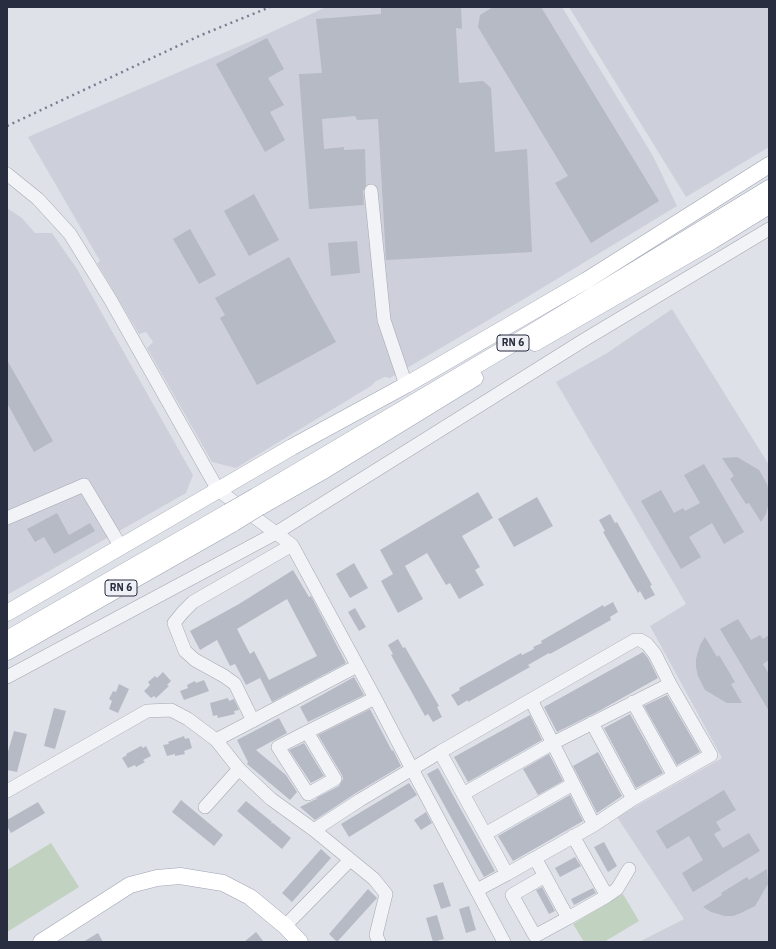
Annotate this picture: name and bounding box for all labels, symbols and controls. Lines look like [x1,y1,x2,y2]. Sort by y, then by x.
road number: RN 6 [497,335,529,351]
road number: RN 6 [105,580,137,596]

